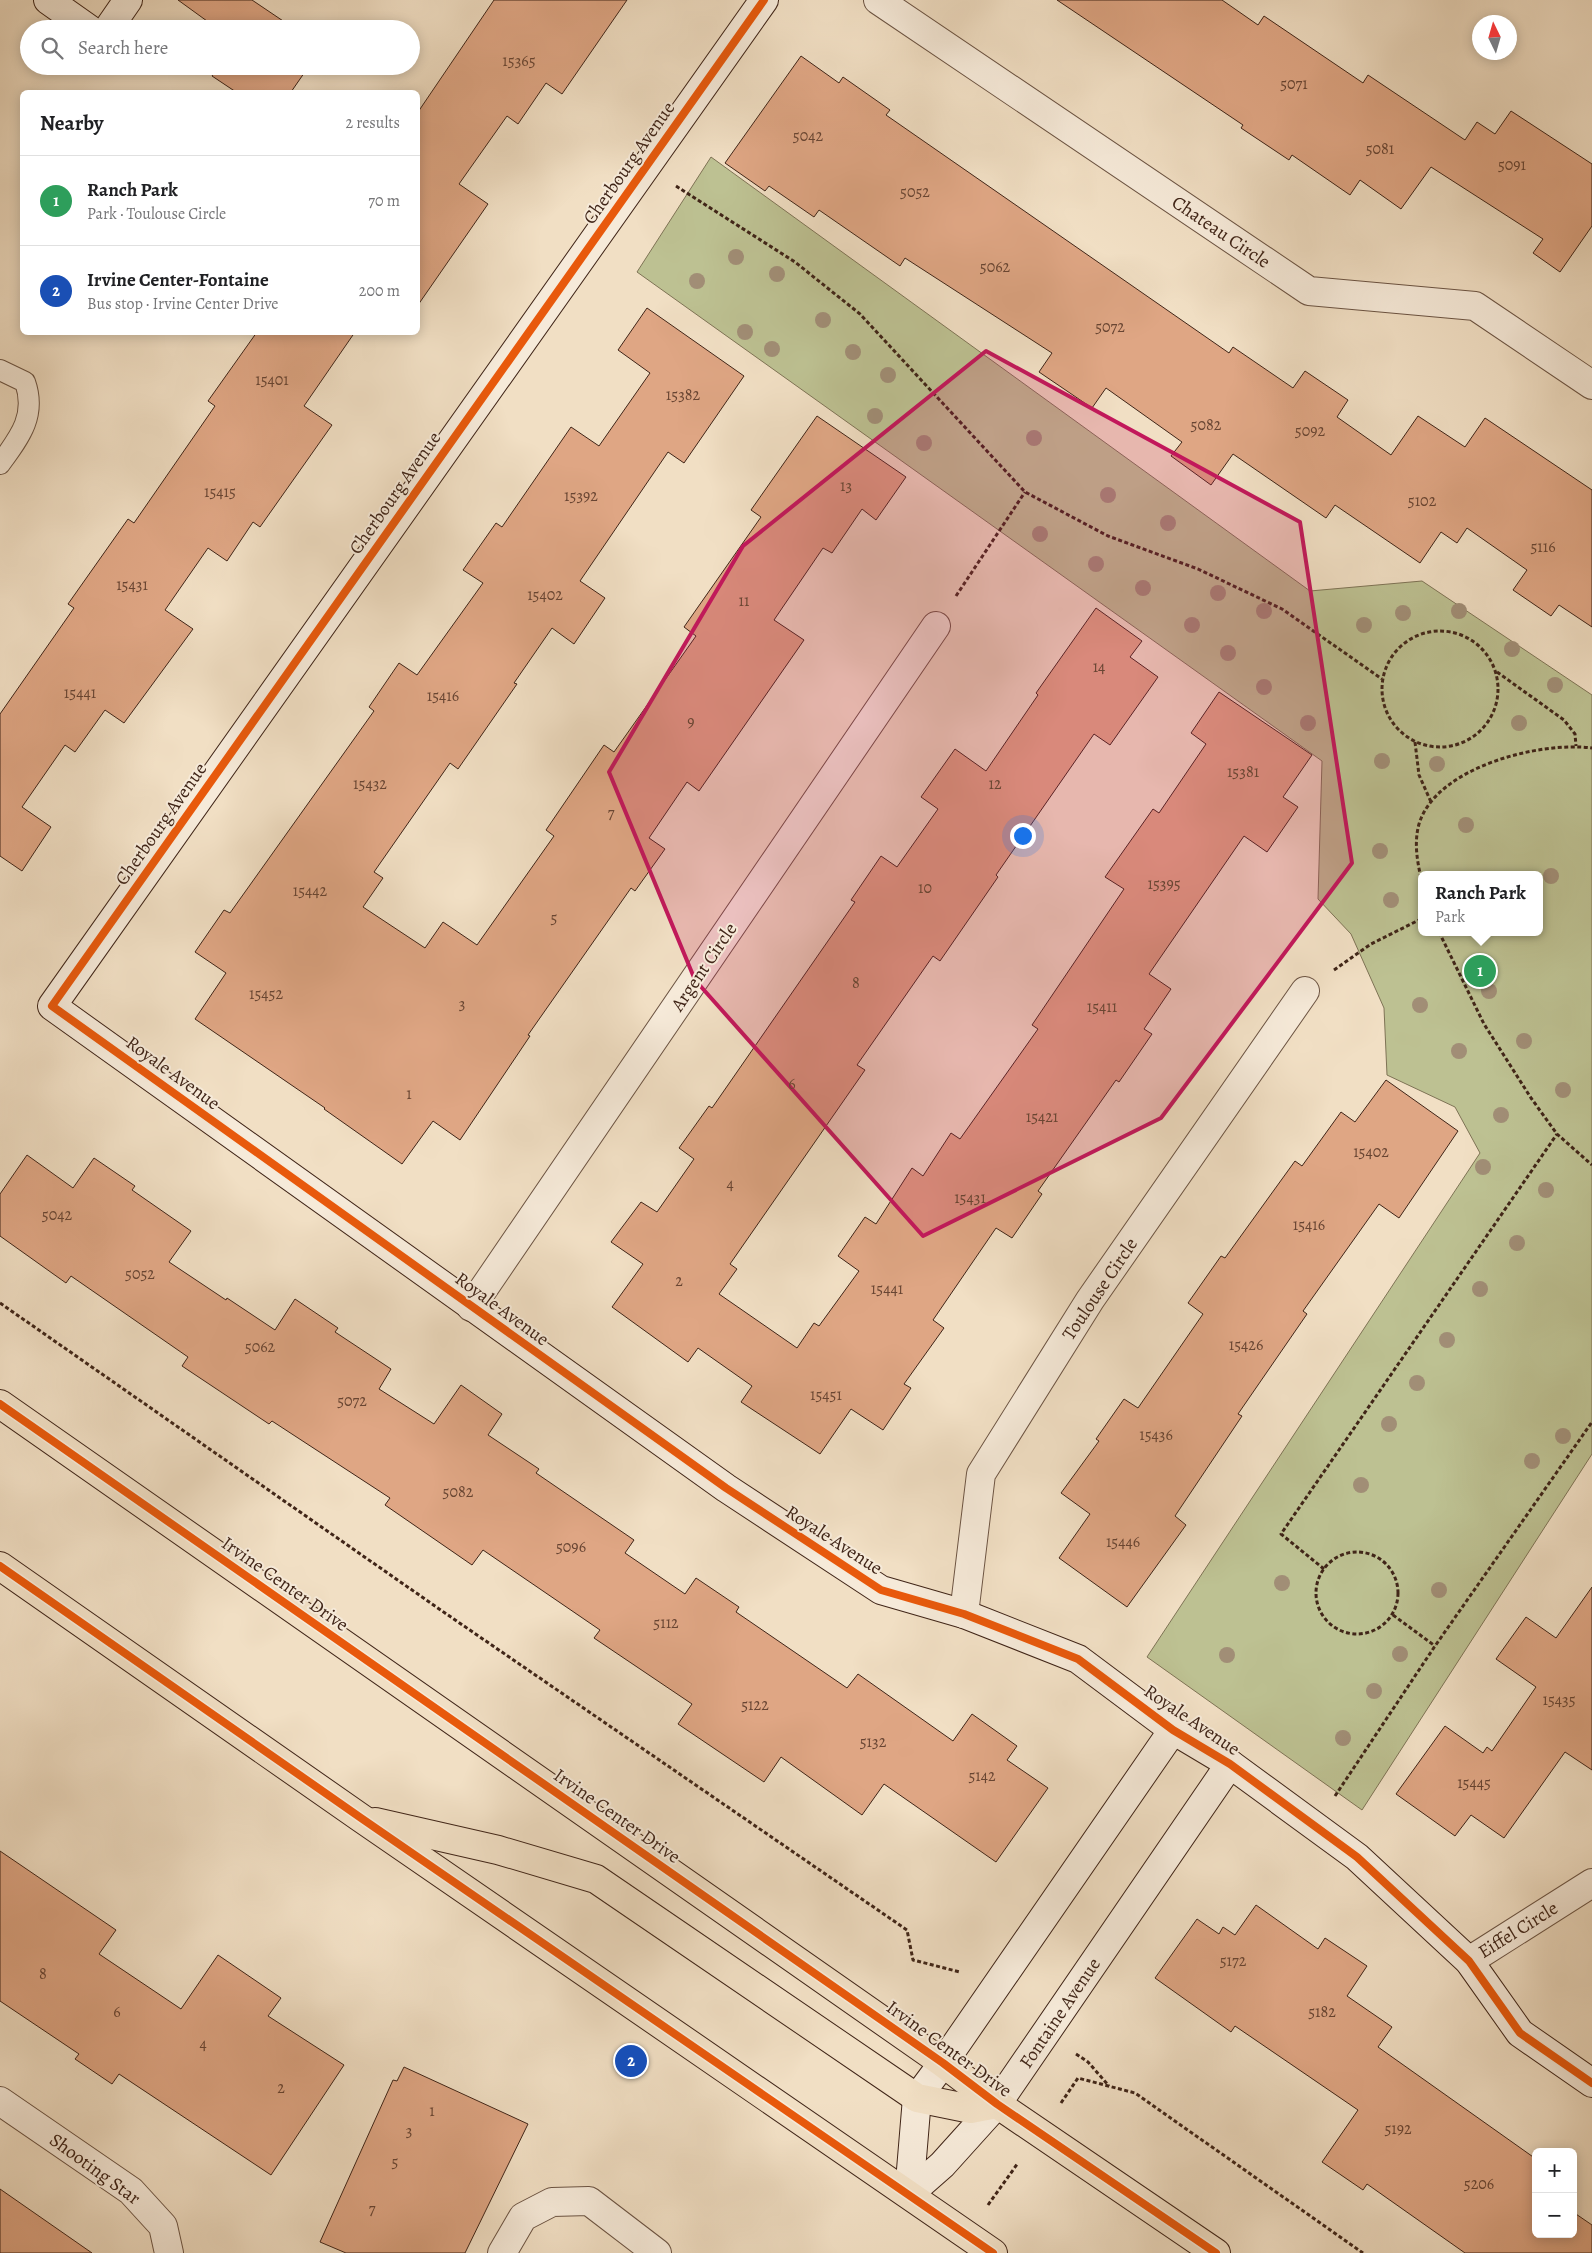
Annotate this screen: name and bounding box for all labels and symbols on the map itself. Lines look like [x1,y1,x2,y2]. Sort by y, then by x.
north arrow [1472,15,1517,60]
house number: 15365 [502,50,536,72]
house number: 5071 [1280,73,1308,95]
street label: Cherbourg Avenue [577,96,681,230]
house number: 5042 [793,125,824,147]
house number: 5081 [1366,138,1395,160]
house number: 5091 [1498,154,1527,176]
house number: 5052 [900,181,930,203]
street label: Chateau Circle [1167,189,1275,275]
house number: 5062 [980,256,1011,278]
house number: 5072 [1095,316,1125,338]
house number: 15401 [255,369,289,391]
house number: 15382 [666,384,701,406]
house number: 5082 [1191,414,1222,436]
house number: 5092 [1295,420,1326,442]
street label: Cherbourg Avenue [343,426,447,560]
house number: 13 [840,475,852,497]
house number: 15415 [204,481,236,503]
house number: 15392 [564,485,598,507]
house number: 5102 [1408,490,1437,512]
house number: 5116 [1530,536,1556,558]
house number: 15431 [116,574,148,596]
house number: 15402 [527,584,563,606]
house number: 11 [739,590,750,612]
house number: 14 [1093,656,1105,678]
house number: 15441 [64,682,97,704]
house number: 15416 [427,685,459,707]
house number: 9 [687,711,695,733]
street label: Cherbourg Avenue [109,757,213,891]
house number: 15381 [1227,761,1260,783]
house number: 15432 [353,773,387,795]
house number: 12 [988,773,1002,795]
house number: 7 [608,802,615,824]
your location [1010,823,1036,849]
house number: 15395 [1147,873,1181,895]
house number: 10 [918,877,932,899]
house number: 15442 [293,880,328,902]
house number: 5 [551,907,558,929]
street label: Argent Circle [664,918,743,1017]
pin: 1 [1464,952,1496,990]
house number: 8 [852,972,860,994]
house number: 15452 [249,983,283,1005]
house number: 3 [459,993,465,1015]
house number: 15411 [1087,996,1118,1018]
street label: Royale Avenue [121,1030,225,1116]
house number: 6 [788,1073,796,1095]
house number: 1 [406,1083,412,1105]
house number: 15421 [1026,1106,1059,1128]
house number: 15402 [1353,1141,1389,1163]
house number: 4 [726,1173,734,1195]
house number: 15431 [954,1187,986,1209]
house number: 5042 [42,1204,73,1226]
house number: 15416 [1293,1214,1325,1236]
street label: Toulouse Circle [1056,1233,1144,1345]
house number: 5052 [125,1263,155,1285]
street label: Royale Avenue [450,1266,554,1352]
house number: 2 [675,1270,683,1292]
house number: 15441 [871,1278,904,1300]
house number: 15426 [1229,1334,1263,1356]
house number: 5062 [245,1336,276,1358]
house number: 15451 [810,1384,843,1406]
house number: 5072 [337,1390,367,1412]
house number: 15436 [1139,1424,1173,1446]
house number: 5082 [443,1481,474,1503]
street label: Royale Avenue [780,1499,888,1581]
street label: Irvine Center Drive [216,1530,354,1638]
house number: 15446 [1106,1531,1140,1553]
house number: 5096 [556,1536,586,1558]
house number: 5112 [653,1612,679,1634]
street label: Royale Avenue [1139,1678,1245,1762]
house number: 15435 [1542,1689,1576,1711]
house number: 5122 [741,1694,769,1716]
house number: 5132 [860,1731,887,1753]
street label: Irvine Center Drive [548,1762,686,1870]
house number: 5142 [968,1765,996,1787]
house number: 15445 [1457,1772,1491,1794]
street label: Eiffel Circle [1473,1895,1563,1965]
house number: 5172 [1220,1950,1247,1972]
street label: Fontaine Avenue [1013,1952,1107,2074]
house number: 8 [39,1963,47,1985]
street label: Irvine Center Drive [881,1994,1017,2104]
house number: 6 [113,2001,121,2023]
house number: 5182 [1308,2001,1336,2023]
house number: 4 [199,2033,207,2055]
pin: 2 [615,2042,647,2080]
house number: 2 [277,2077,285,2099]
house number: 1 [429,2100,435,2122]
house number: 5192 [1384,2118,1412,2140]
house number: 3 [406,2120,412,2142]
street label: Shooting Star [44,2127,146,2211]
house number: 5 [392,2151,399,2173]
house number: 5206 [1464,2173,1494,2195]
house number: 7 [369,2198,376,2220]

